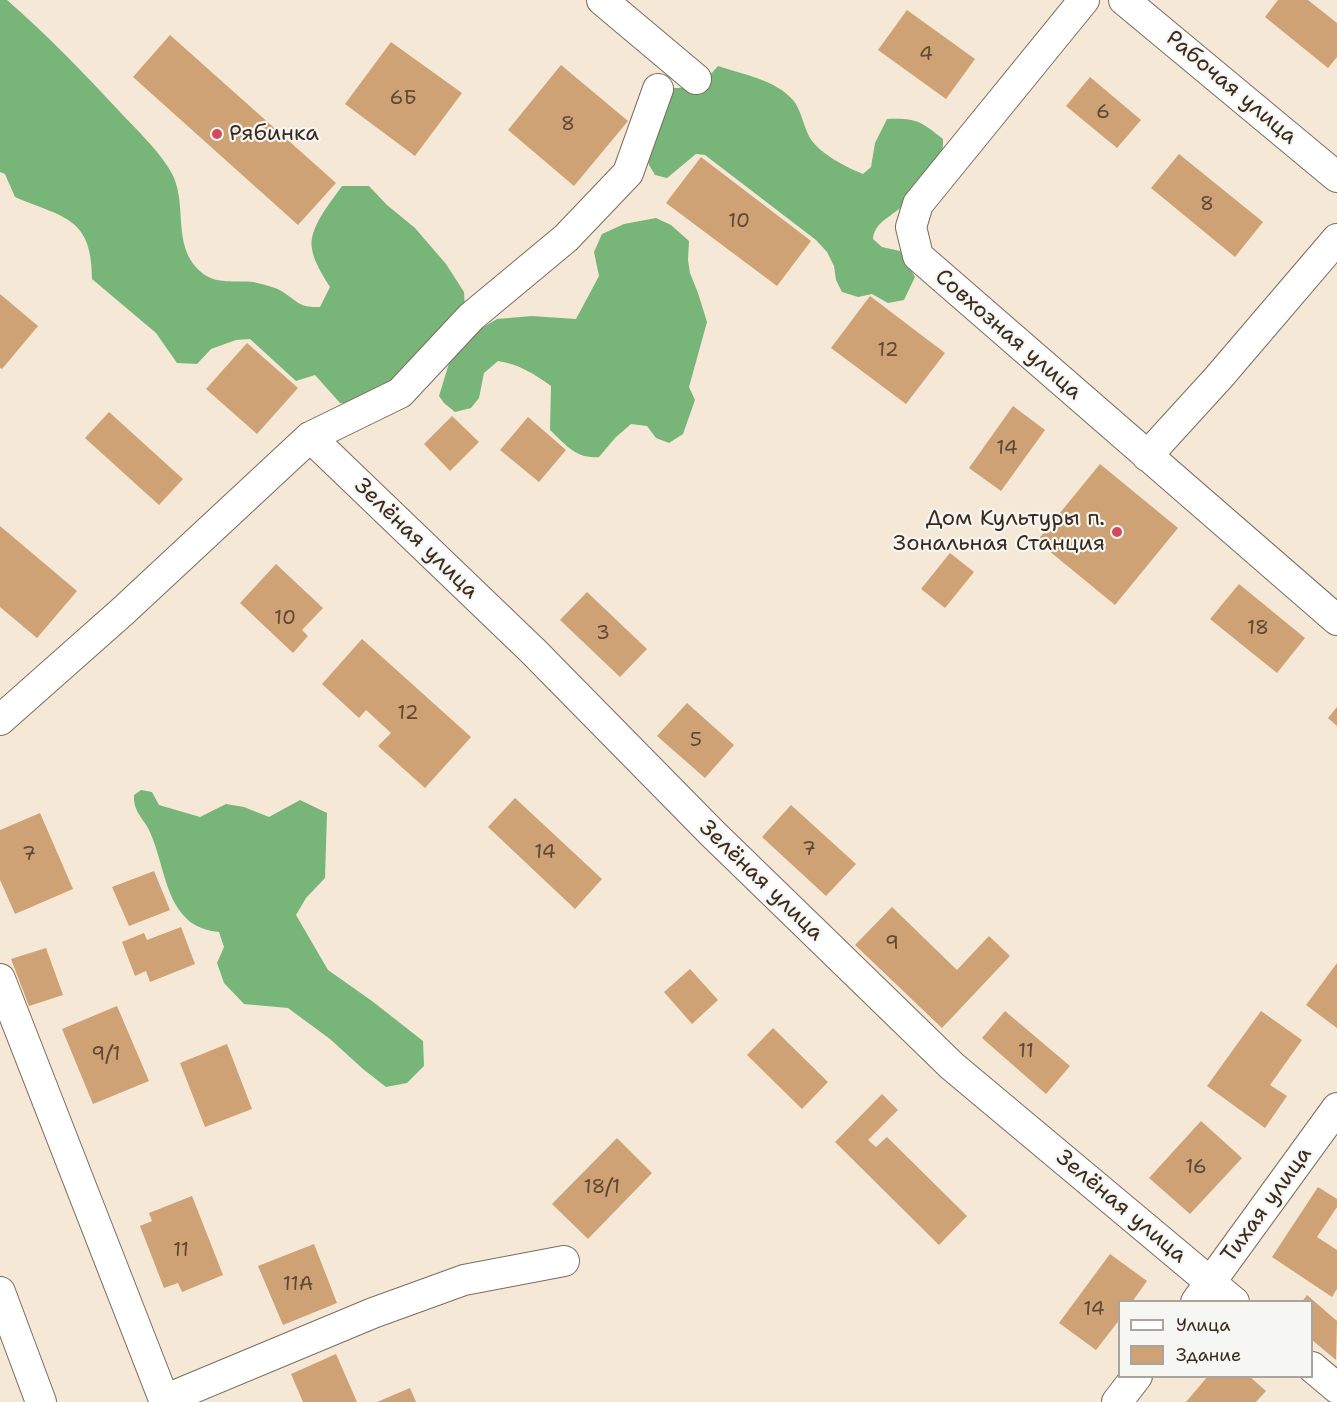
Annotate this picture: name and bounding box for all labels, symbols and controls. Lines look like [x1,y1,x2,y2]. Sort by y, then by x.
street label: Рабочая улица [1160,25,1302,151]
house number: 4 [919,43,933,67]
house number: 6Б [389,87,417,111]
house number: 6 [1096,101,1110,125]
house number: 8 [561,113,575,137]
place label: Рябинка [229,121,319,147]
marker: Рябинка [210,127,224,141]
house number: 8 [1200,193,1214,217]
house number: 10 [728,210,750,234]
street label: Совхозная улица [929,264,1087,406]
house number: 12 [877,339,899,363]
house number: 14 [996,437,1018,461]
street label: Зелёная улица [348,473,484,605]
place label: Дом Культуры п. Зональная Станция [893,506,1105,558]
marker: Дом Культуры п. Зональная Станция [1110,525,1124,539]
house number: 10 [274,607,296,631]
house number: 18 [1247,617,1269,641]
house number: 3 [596,622,610,646]
house number: 12 [397,702,419,726]
house number: 5 [690,729,702,753]
street label: Зелёная улица [693,815,829,947]
house number: 7 [802,838,816,862]
house number: 14 [534,841,556,865]
house number: 7 [22,843,36,867]
house number: 9 [885,932,899,956]
house number: 11 [1018,1040,1034,1064]
house number: 9/1 [91,1043,121,1067]
street label: Тихая улица [1216,1142,1318,1268]
street label: Зелёная улица [1050,1145,1192,1269]
house number: 16 [1185,1156,1207,1180]
house number: 18/1 [584,1176,620,1200]
house number: 11 [173,1239,189,1263]
house number: 11А [283,1273,313,1297]
house number: 14 [1083,1298,1105,1322]
legend [1118,1300,1313,1378]
text: Улица [1176,1313,1230,1337]
text: Здание [1176,1343,1241,1367]

